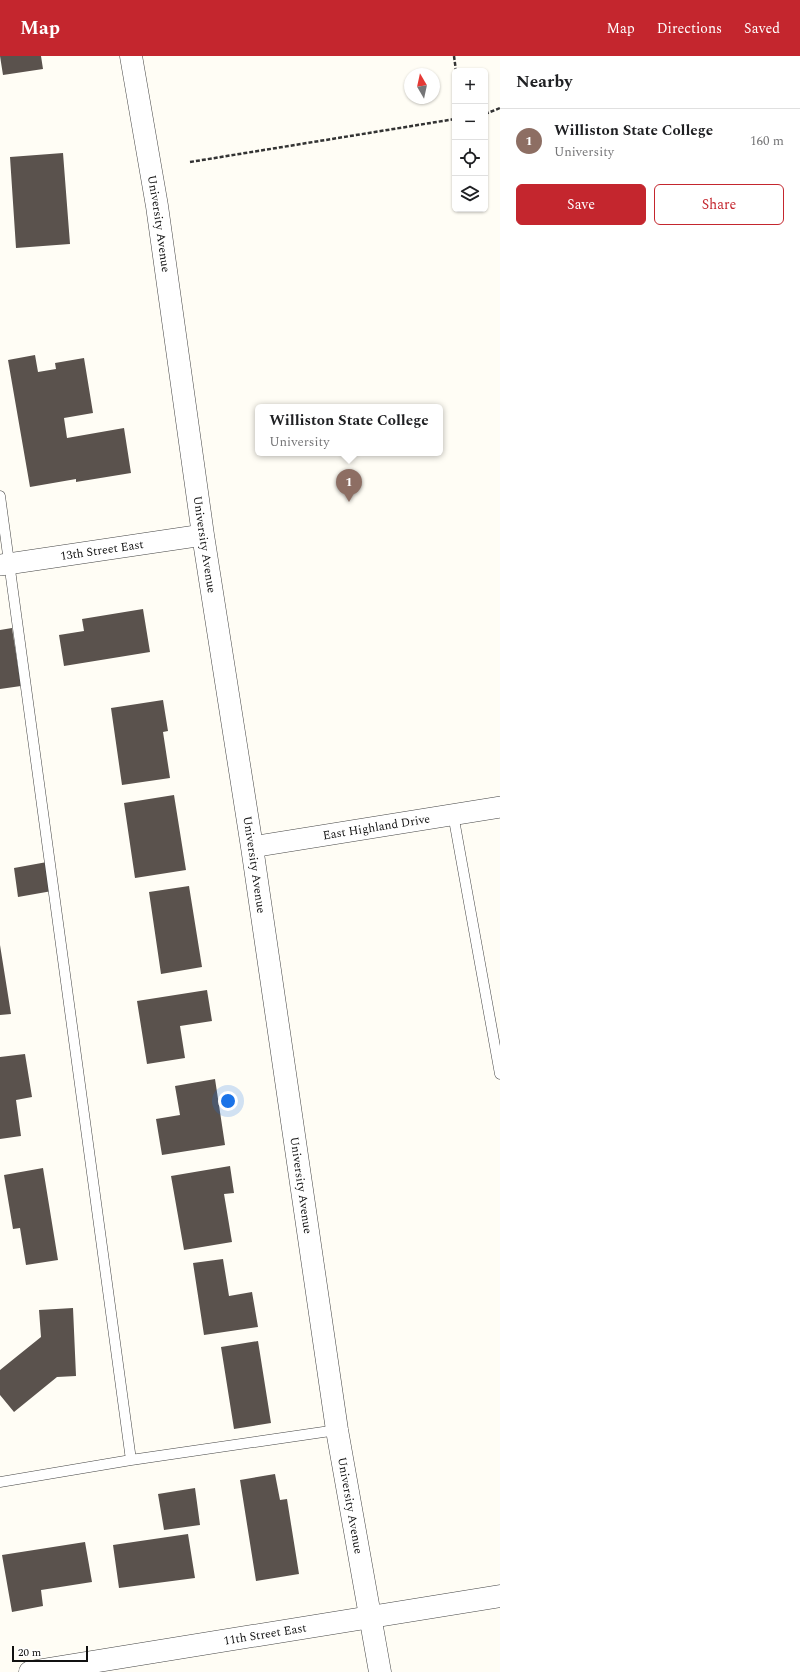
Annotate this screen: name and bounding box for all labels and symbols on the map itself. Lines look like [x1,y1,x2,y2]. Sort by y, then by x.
north arrow [404,68,440,104]
street label: University Avenue [142,174,175,274]
pin: 1 [336,469,362,502]
street label: University Avenue [188,495,221,595]
street label: 13th Street East [59,535,145,566]
street label: East Highland Drive [321,809,432,845]
street label: University Avenue [237,815,271,915]
your location [218,1091,238,1111]
street label: University Avenue [284,1135,317,1235]
street label: University Avenue [332,1456,368,1556]
street label: 11th Street East [222,1618,308,1651]
scale bar [12,1644,88,1663]

